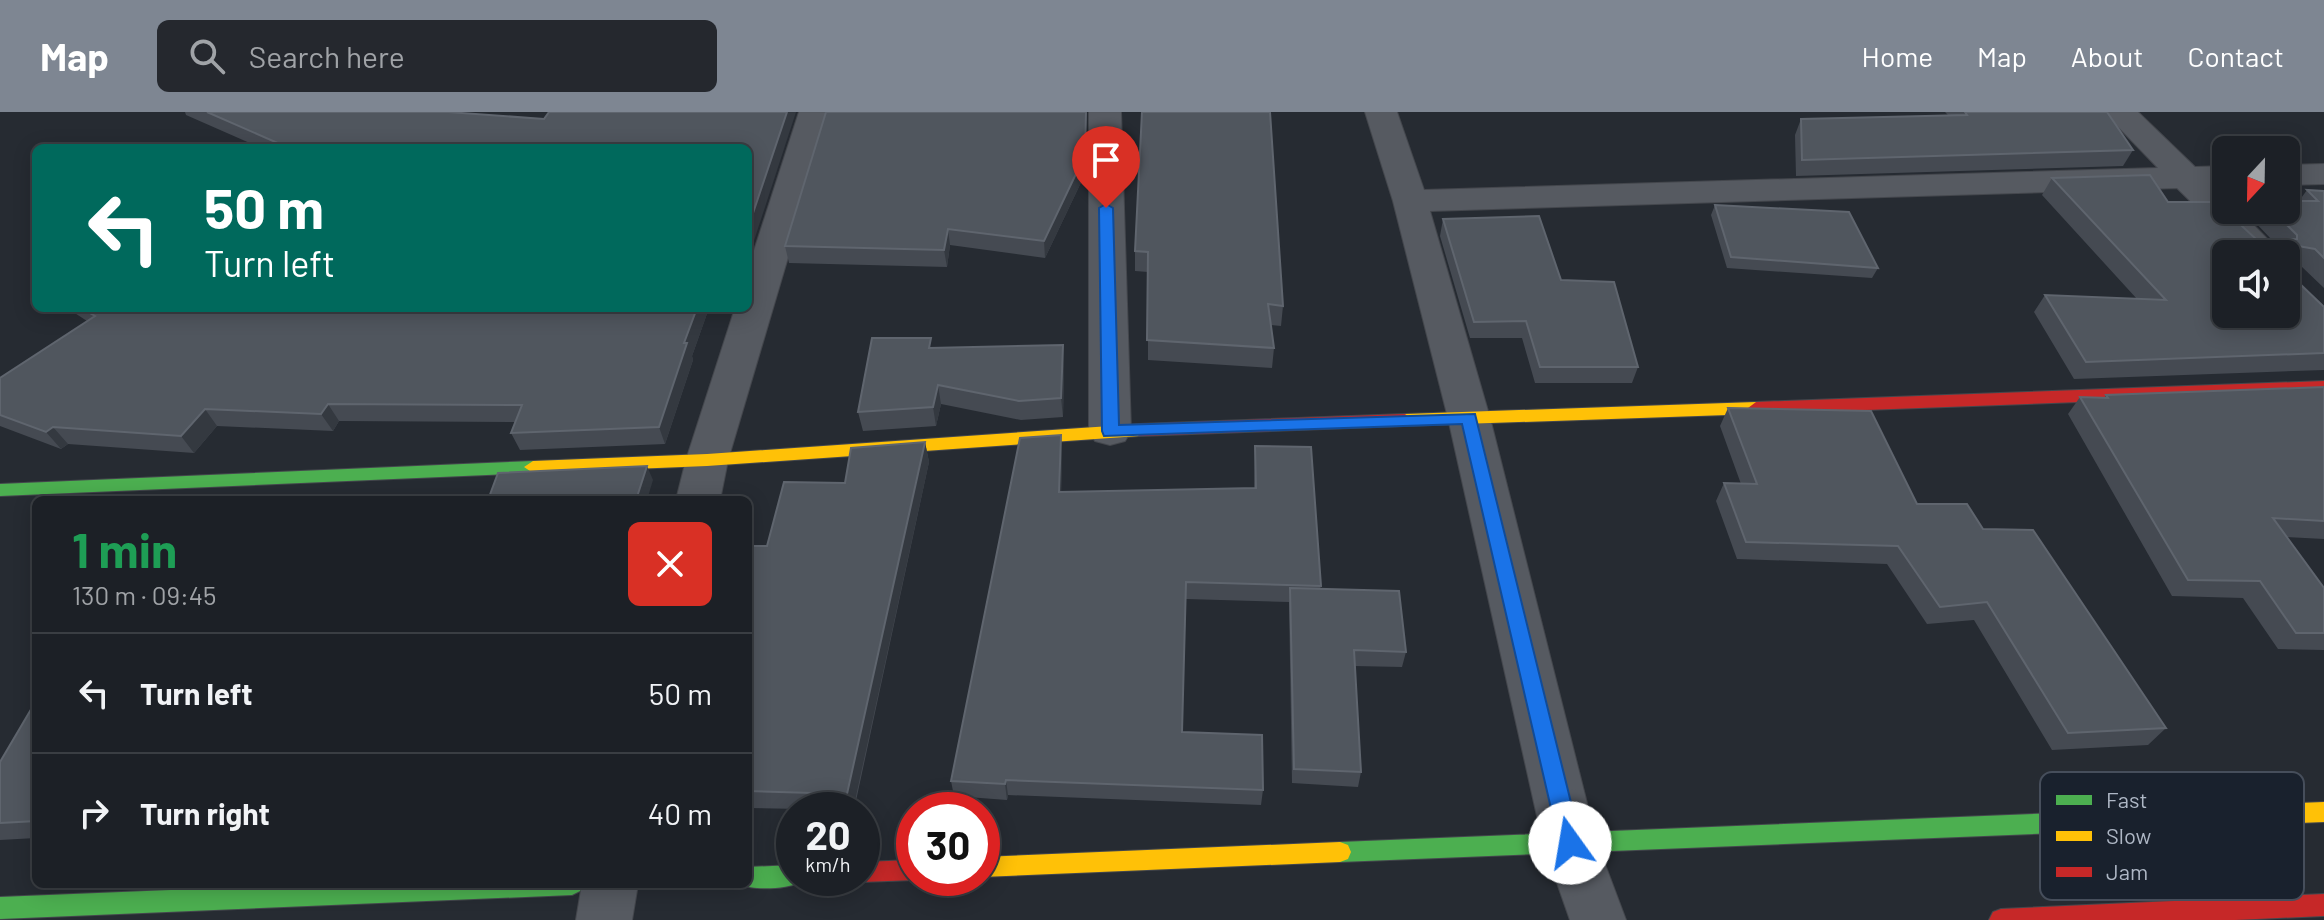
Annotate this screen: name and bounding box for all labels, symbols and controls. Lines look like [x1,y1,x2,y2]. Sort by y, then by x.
search box [157,20,717,92]
text: Map [40,33,109,79]
icon: search [185,34,229,78]
text: Search here [249,38,405,74]
text: Home [1862,39,1933,73]
text: Map [1977,39,2027,73]
text: About [2071,39,2143,73]
text: Contact [2187,39,2284,73]
pin [1072,126,1140,208]
north arrow [2212,136,2300,224]
map controls [2212,136,2300,328]
icon: arrive [1084,138,1128,182]
text: 50 m [204,173,324,240]
icon: left [72,176,176,280]
button: sound [2212,240,2300,328]
text: Turn left [204,241,335,284]
text: 1 min [72,520,177,578]
button: close [628,522,712,606]
text: 130 m · 09:45 [72,579,216,610]
icon: left [72,671,116,715]
text: Turn left [140,675,253,711]
text: 50 m [649,675,712,711]
legend [2040,772,2304,900]
text: Fast [2106,786,2148,812]
icon: right [72,791,116,835]
speed limit sign: 30 [896,792,1000,896]
text: Turn right [140,795,270,831]
text: 40 m [648,795,712,831]
position arrow [1528,801,1612,885]
text: 20 [805,810,851,858]
text: Slow [2106,822,2151,848]
text: km/h [805,852,851,876]
text: Jam [2106,858,2148,884]

